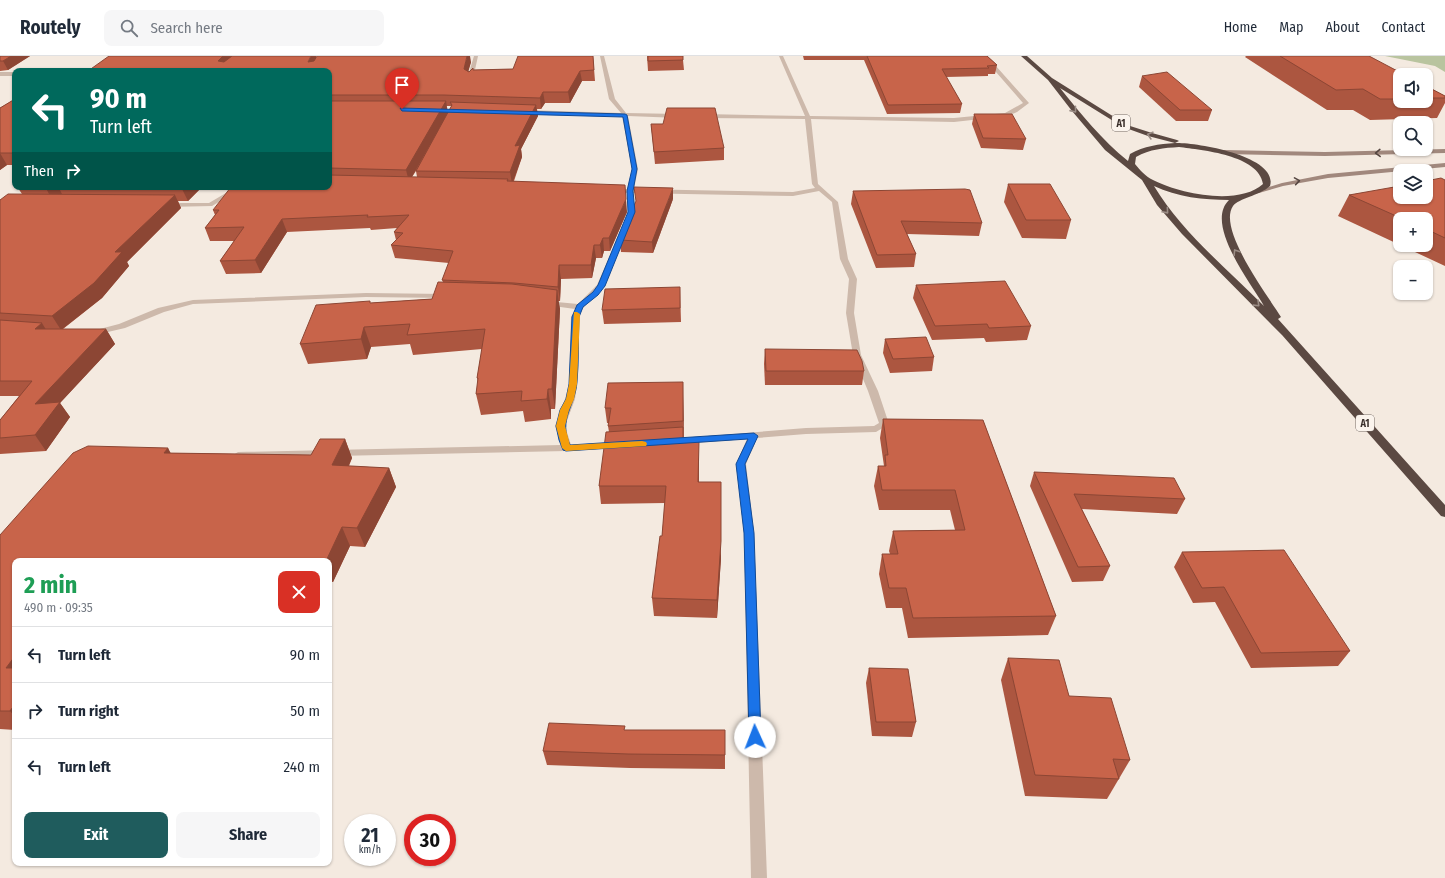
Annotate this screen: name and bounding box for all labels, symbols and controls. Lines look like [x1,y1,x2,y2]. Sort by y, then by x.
search box [104,10,384,46]
text: Routely [20,16,80,39]
icon: search [118,17,140,39]
text: Search here [150,19,223,37]
text: Home [1224,19,1257,36]
text: Map [1279,19,1303,36]
text: About [1325,19,1360,36]
text: Contact [1382,19,1425,36]
pin [385,68,419,109]
map controls [1393,68,1433,300]
button: sound [1393,68,1433,108]
icon: arrive [391,74,413,96]
text: 90 m [90,82,147,115]
icon: left [24,84,76,136]
one-way arrow [1069,105,1076,112]
road number: A1 [1112,115,1130,131]
text: Turn left [90,116,152,138]
button: search [1393,116,1433,156]
one-way arrow [1147,131,1154,140]
one-way arrow [1375,149,1381,157]
icon: right [62,160,84,182]
text: Then [24,162,54,180]
button: layers [1393,164,1433,204]
one-way arrow [1294,177,1300,186]
one-way arrow [1162,206,1169,213]
button: + [1393,212,1433,252]
one-way arrow [1233,249,1241,256]
button: − [1393,260,1433,300]
one-way arrow [1252,299,1260,307]
road number: A1 [1356,415,1374,431]
text: 2 min [24,571,77,599]
button: close [278,571,320,613]
text: 490 m · 09:35 [24,600,93,615]
icon: left [24,644,46,666]
text: Turn left [58,646,111,664]
text: 90 m [290,646,320,664]
icon: right [24,700,46,722]
text: Turn right [58,702,119,720]
text: 50 m [290,702,320,720]
position arrow [734,716,776,758]
icon: left [24,756,46,778]
text: Turn left [58,758,111,776]
text: 240 m [284,758,320,776]
button: Exit [24,812,168,858]
button: Share [176,812,320,858]
speed limit sign: 30 [404,814,456,866]
text: 21 [361,823,379,847]
text: km/h [359,844,381,856]

